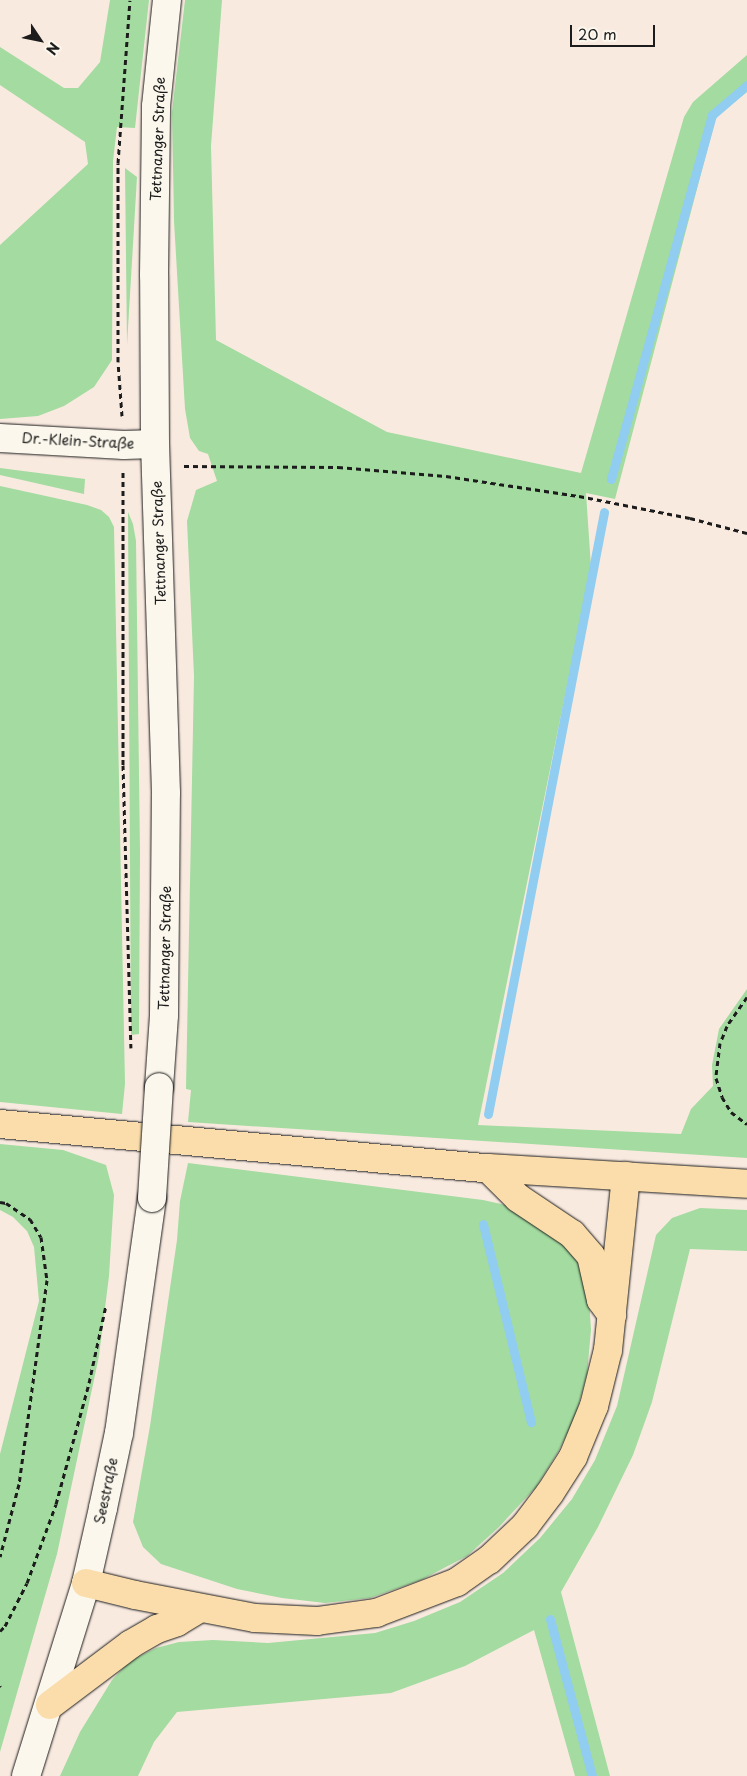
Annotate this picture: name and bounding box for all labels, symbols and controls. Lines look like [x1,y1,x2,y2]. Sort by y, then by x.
north arrow [15,15,65,65]
scale bar [572,15,657,47]
text: 20 m [578,22,617,45]
text: N [41,38,65,59]
street label: Tettnanger Straße [147,76,169,202]
street label: Dr.-Klein-Straße [21,430,135,452]
street label: Tettnanger Straße [148,480,170,606]
street label: Tettnanger Straße [156,885,174,1011]
street label: Seestraße [91,1456,121,1526]

